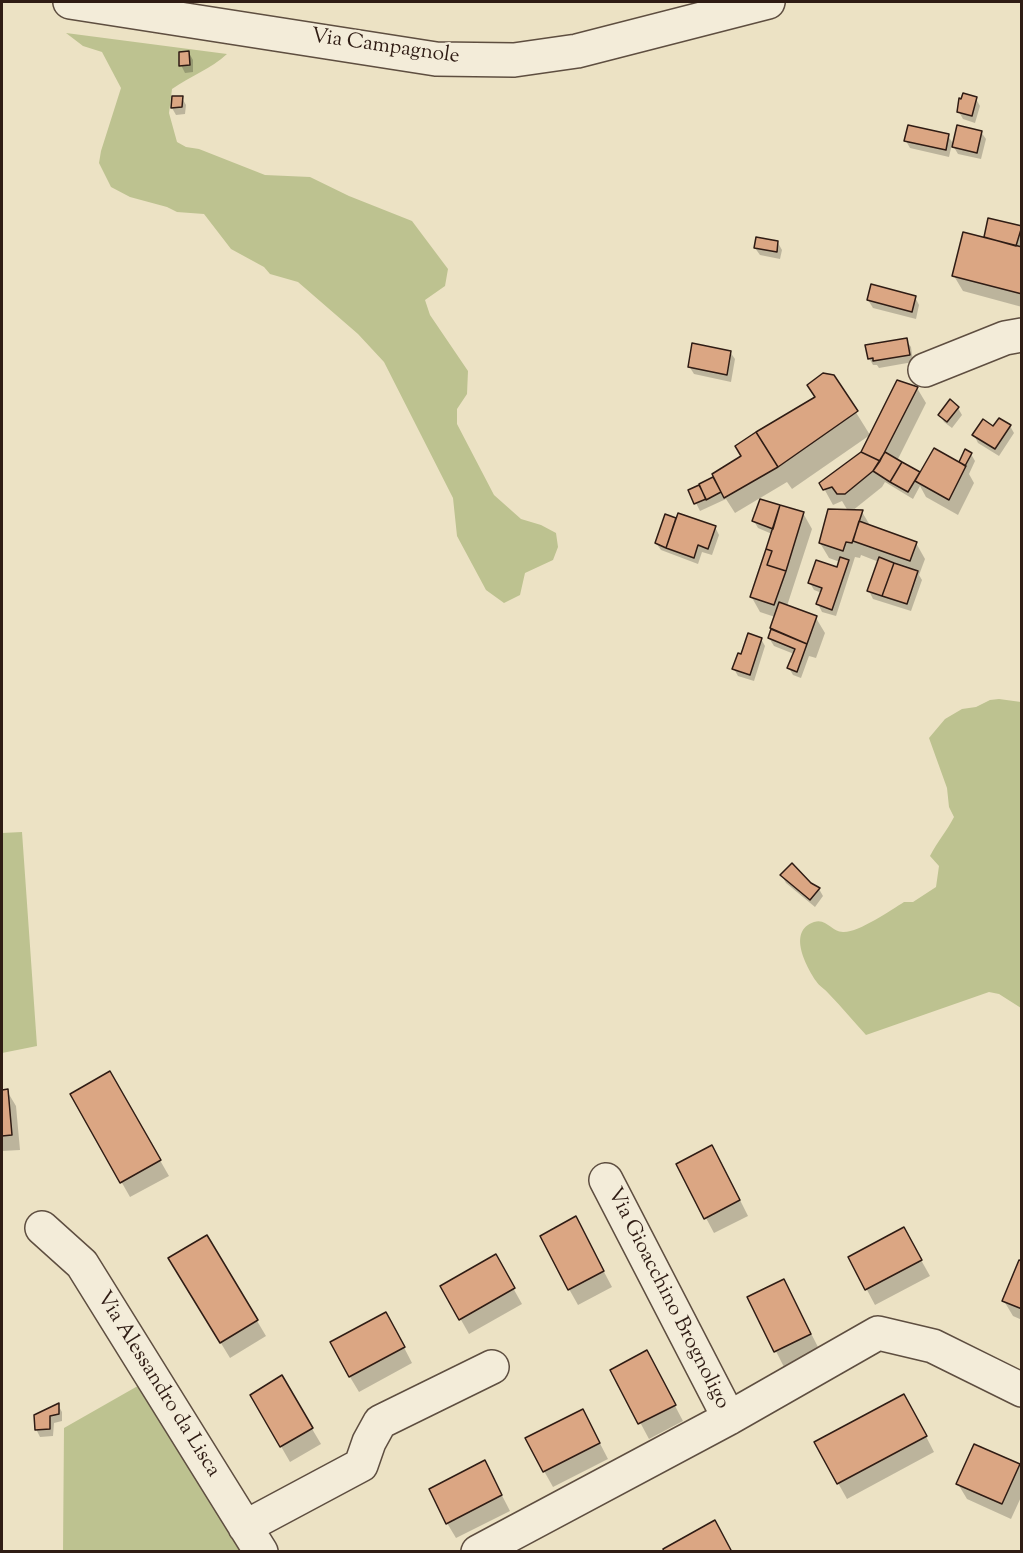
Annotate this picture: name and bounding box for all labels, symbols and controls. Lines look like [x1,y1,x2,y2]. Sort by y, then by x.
street label: Via Campagnole [309,25,461,71]
street label: Via Gioacchino Brognoligo [600,1184,734,1414]
street label: Via Alessandro da Lisca [90,1287,224,1483]

